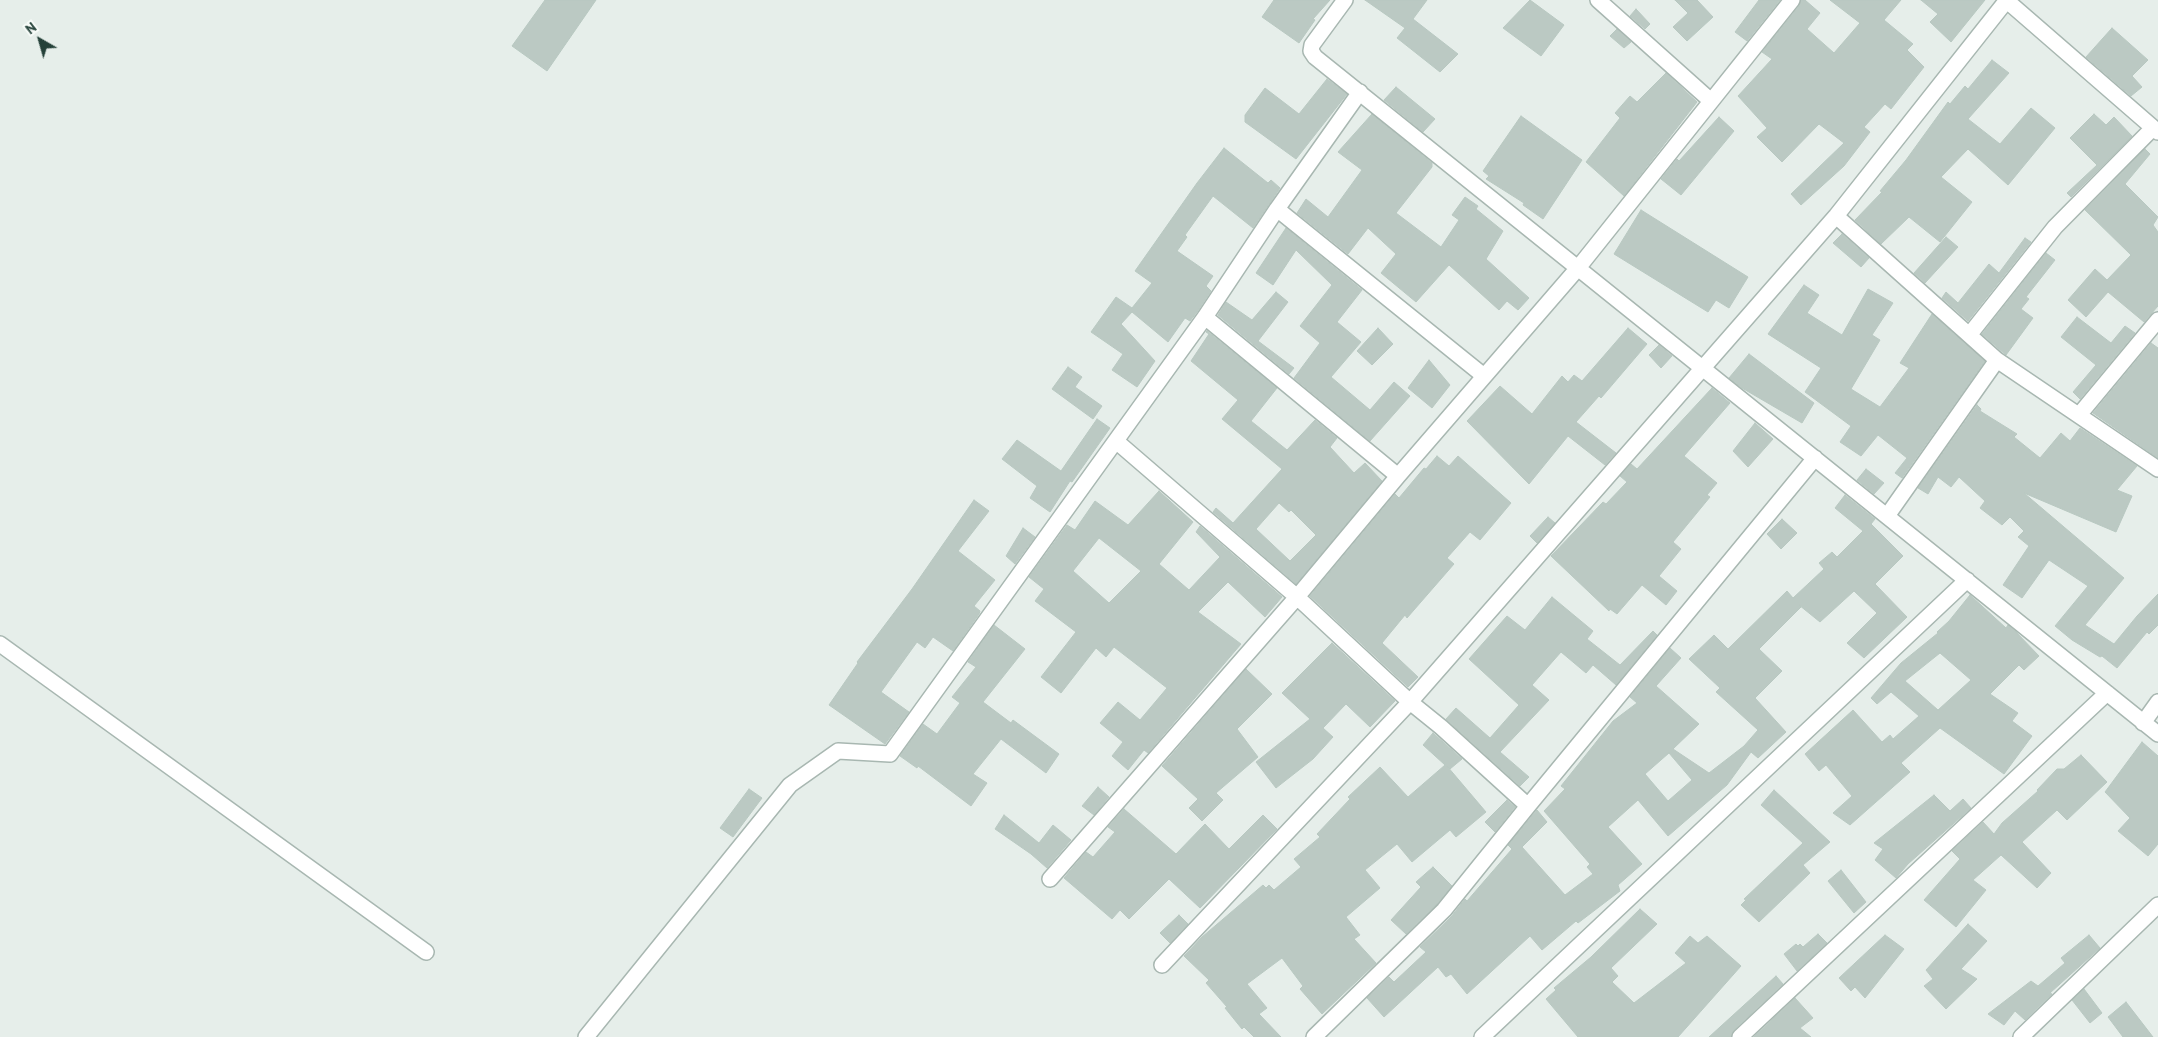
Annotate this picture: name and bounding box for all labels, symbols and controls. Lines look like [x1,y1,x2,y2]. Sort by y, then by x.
north arrow [15,15,65,65]
text: N [22,18,40,38]

